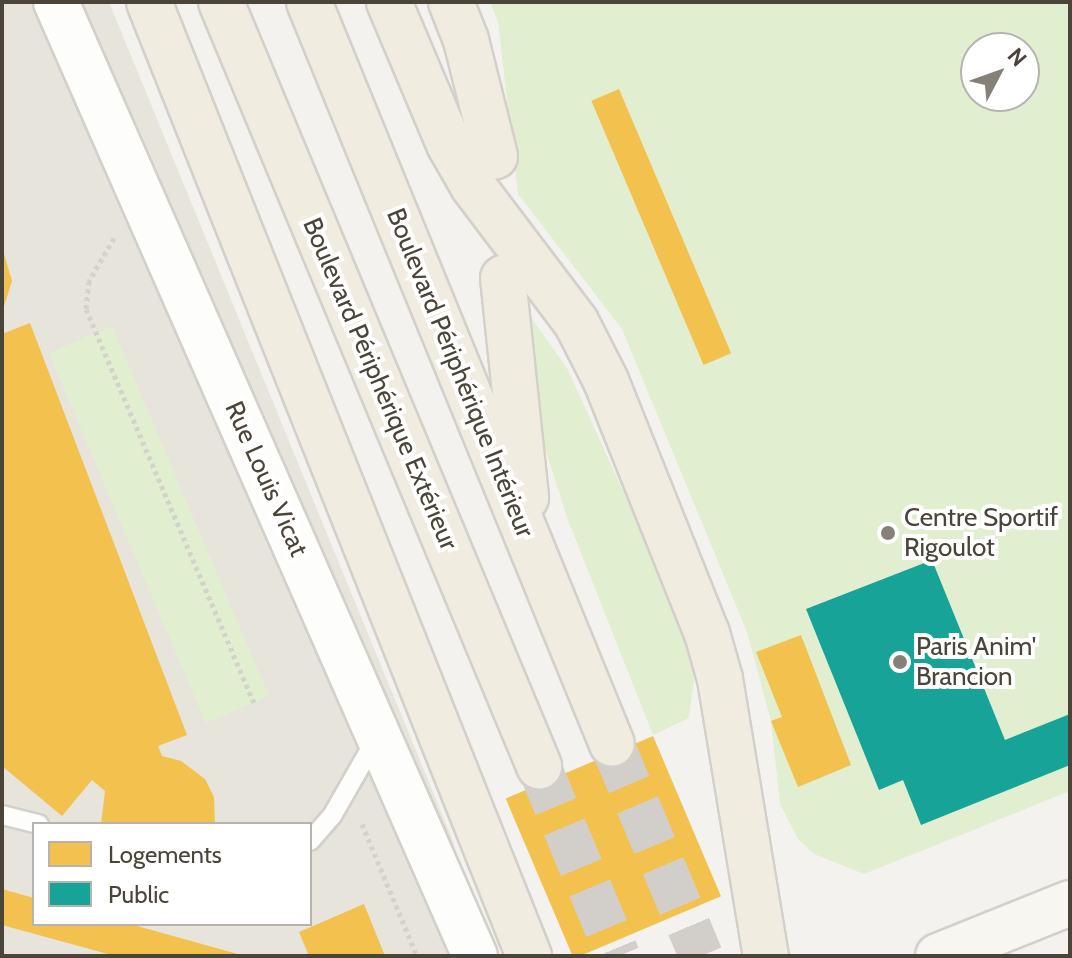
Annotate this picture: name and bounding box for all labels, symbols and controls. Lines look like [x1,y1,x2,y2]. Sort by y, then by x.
north arrow [960,32,1040,112]
text: N [1002,43,1032,72]
street label: Boulevard Périphérique Intérieur [380,204,540,542]
street label: Boulevard Périphérique Extérieur [296,213,464,555]
street label: Rue Louis Vicat [218,397,314,561]
place label: Centre Sportif Rigoulot [904,502,1058,564]
marker: Centre Sportif Rigoulot [879,524,897,542]
place label: Paris Anim' Brancion [916,631,1036,692]
marker: Paris Anim' Brancion [891,653,909,671]
legend [32,822,312,926]
text: Logements [108,840,222,869]
text: Public [108,880,169,909]

